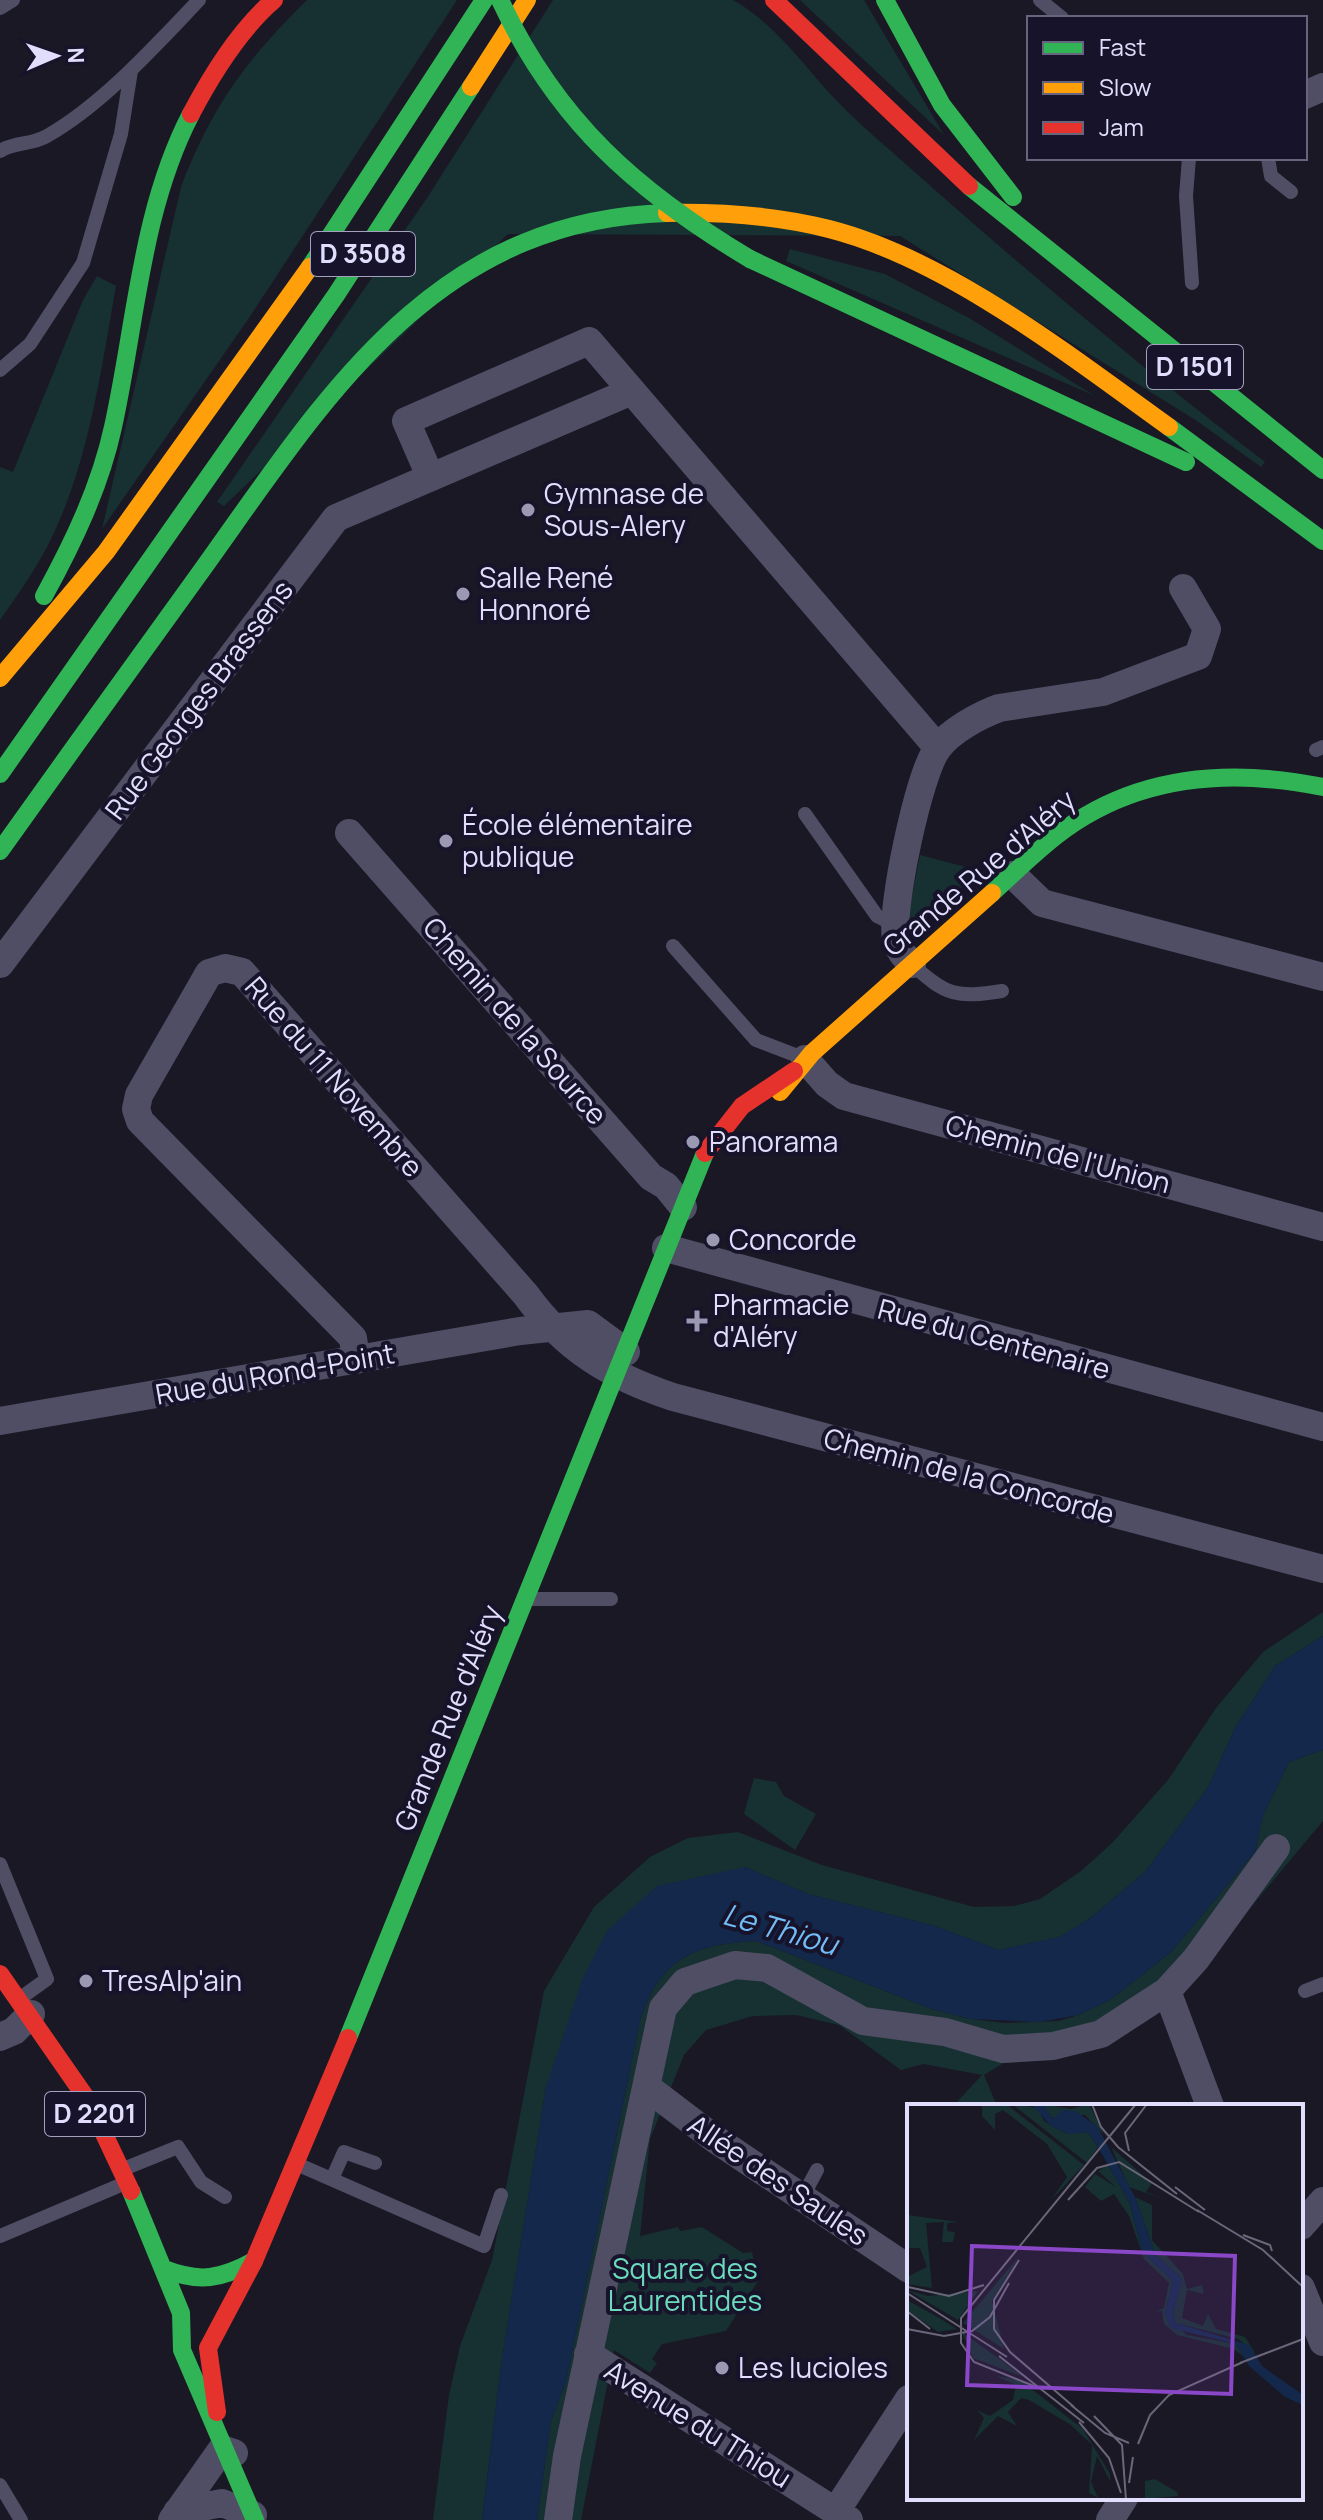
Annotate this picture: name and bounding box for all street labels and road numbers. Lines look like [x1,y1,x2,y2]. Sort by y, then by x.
road number: D 3508 [311,232,415,276]
road number: D 1501 [1147,345,1243,389]
street label: Rue Georges Brassens [96,572,301,827]
street label: Grande Rue d'Aléry [874,780,1083,964]
street label: Chemin de la Source [415,909,616,1132]
street label: Rue du 11 Novembre [237,968,432,1185]
street label: Chemin de l'Union [942,1105,1175,1201]
street label: Rue du Centenaire [874,1289,1115,1387]
street label: Rue du Rond-Point [152,1333,397,1413]
street label: Chemin de la Concorde [820,1418,1119,1532]
street label: Grande Rue d'Aléry [384,1599,510,1836]
road number: D 2201 [45,2092,145,2136]
street label: Allée des Saules [681,2105,876,2253]
street label: Avenue du Thiou [598,2351,799,2496]

